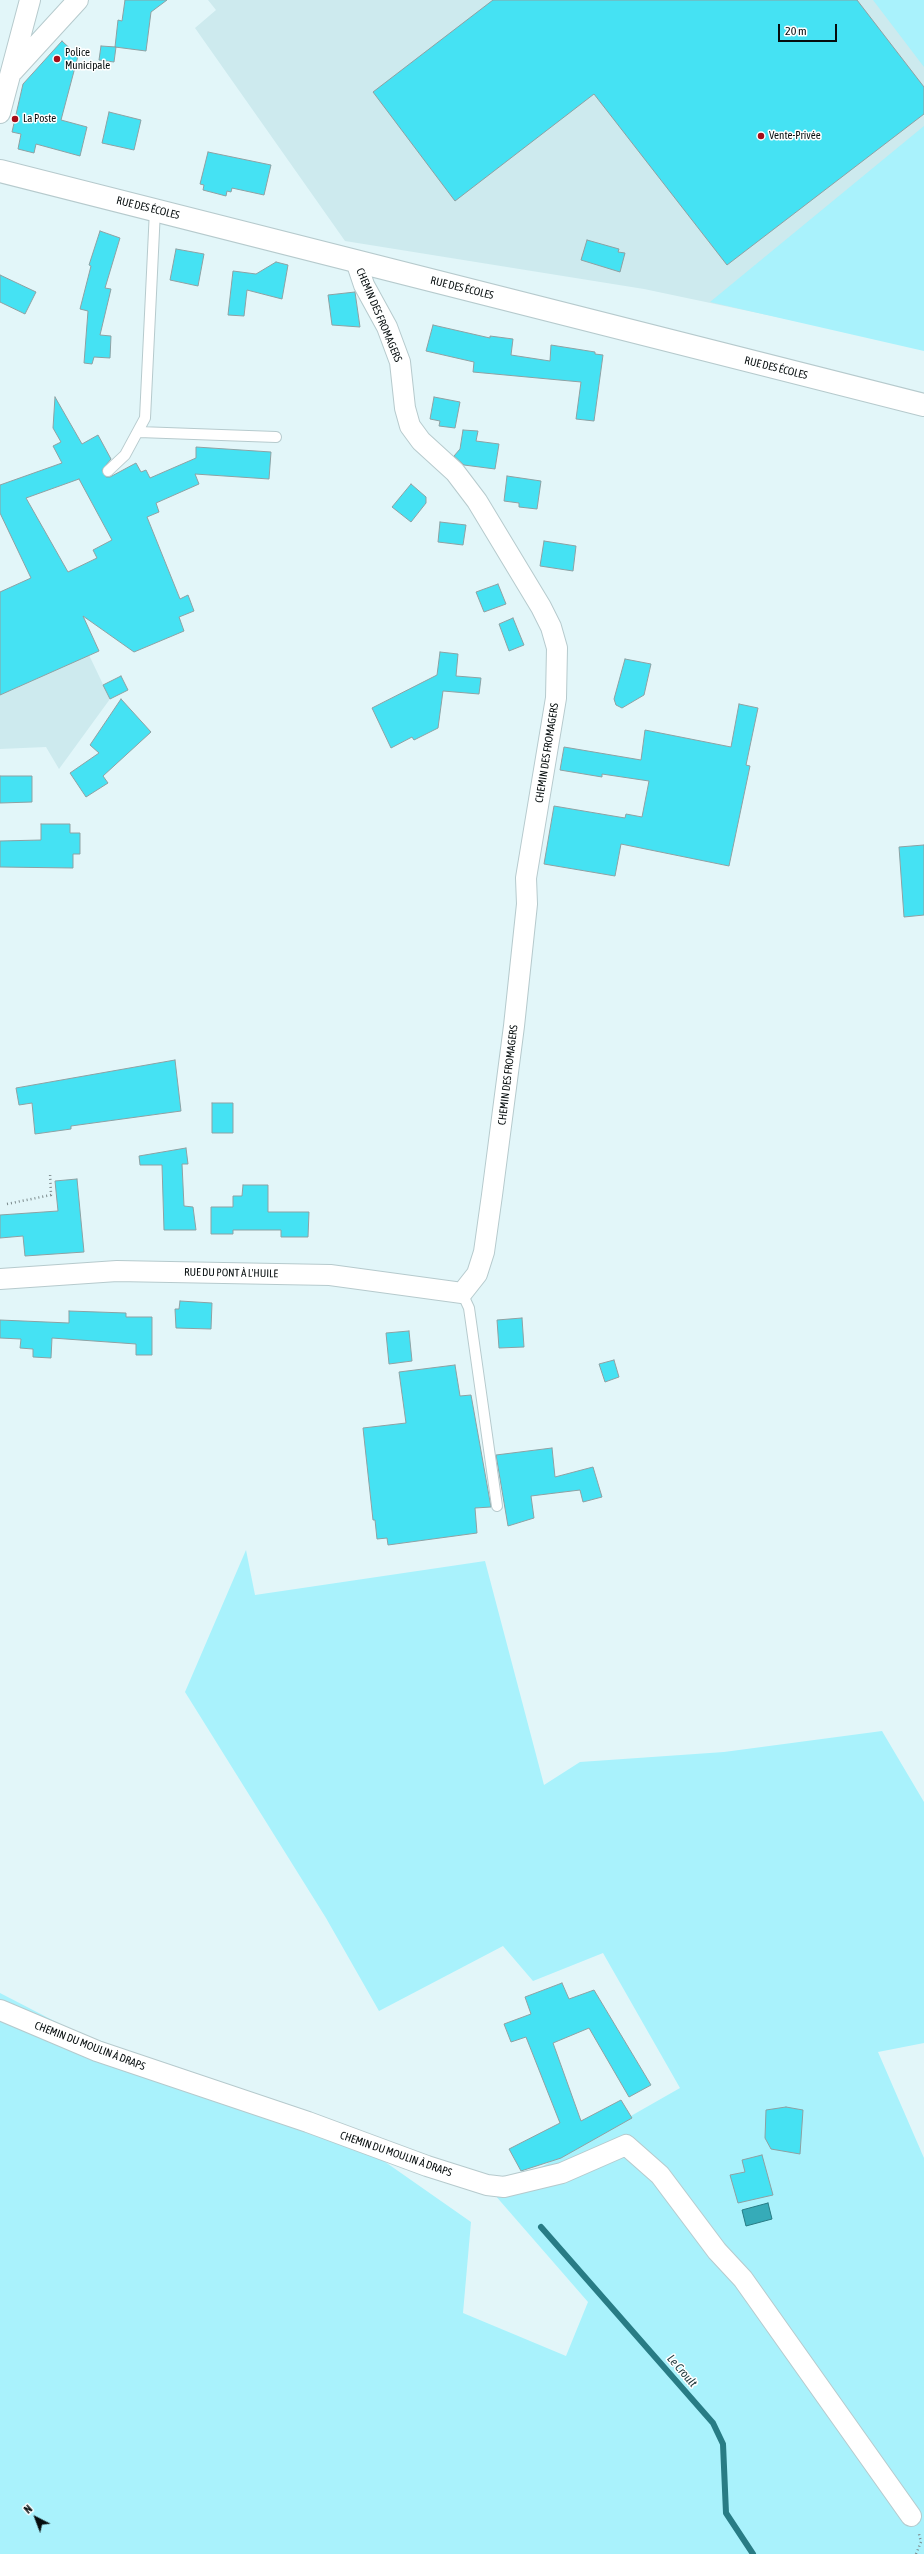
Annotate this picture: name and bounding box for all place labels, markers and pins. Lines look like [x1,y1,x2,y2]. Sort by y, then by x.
place label: Police Municipale [65,46,110,72]
marker: Police Municipale [52,54,62,64]
place label: La Poste [23,112,56,126]
marker: La Poste [10,114,20,124]
place label: Vente-Privée [769,129,821,143]
marker: Vente-Privée [756,131,766,141]

